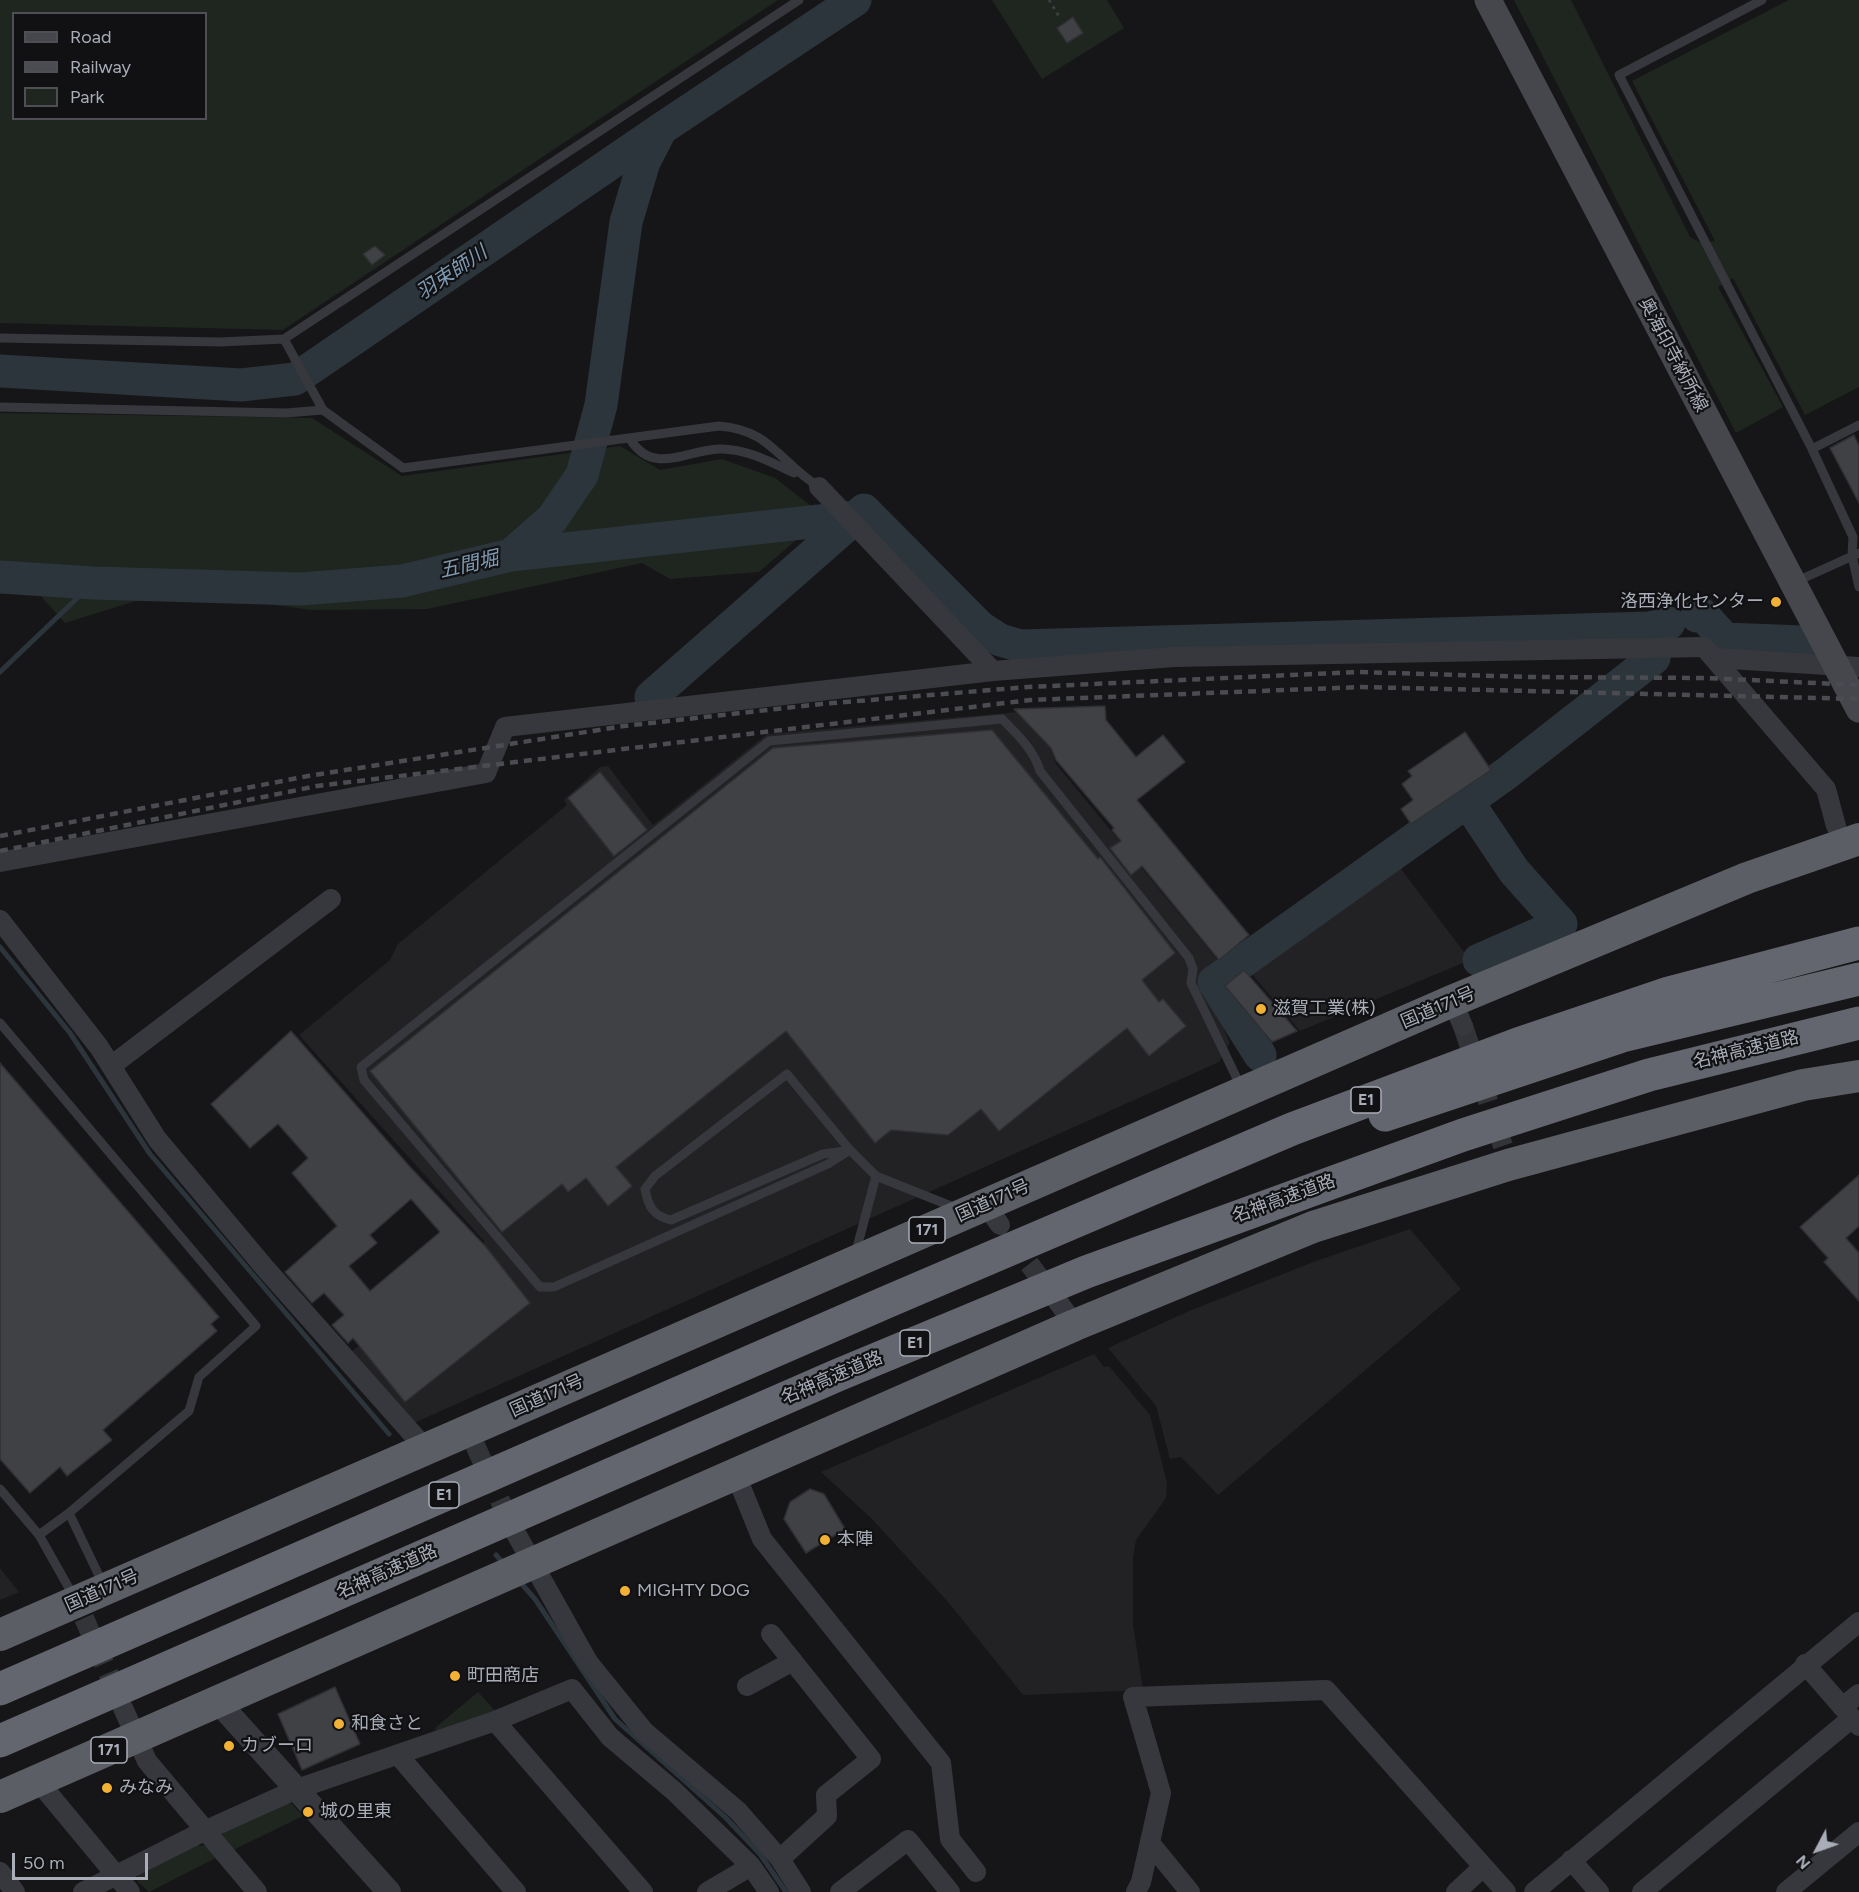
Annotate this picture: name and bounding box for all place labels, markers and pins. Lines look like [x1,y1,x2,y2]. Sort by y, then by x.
place label: 洛西浄化センター [1620,591,1764,613]
marker: 洛西浄化センター [1769,595,1783,609]
place label: 滋賀工業(株) [1273,998,1376,1020]
marker: 滋賀工業(株) [1254,1002,1268,1016]
place label: 本陣 [837,1529,873,1551]
marker: 本陣 [818,1533,832,1547]
place label: MIGHTY DOG [637,1580,750,1602]
marker: MIGHTY DOG [618,1584,632,1598]
place label: 町田商店 [467,1665,539,1687]
marker: 町田商店 [448,1669,462,1683]
place label: 和食さと [351,1713,423,1735]
marker: 和食さと [332,1717,346,1731]
place label: カブーロ [241,1735,313,1757]
marker: カブーロ [222,1739,236,1753]
place label: みなみ [119,1777,173,1799]
marker: みなみ [100,1781,114,1795]
place label: 城の里東 [320,1801,392,1823]
marker: 城の里東 [301,1805,315,1819]

